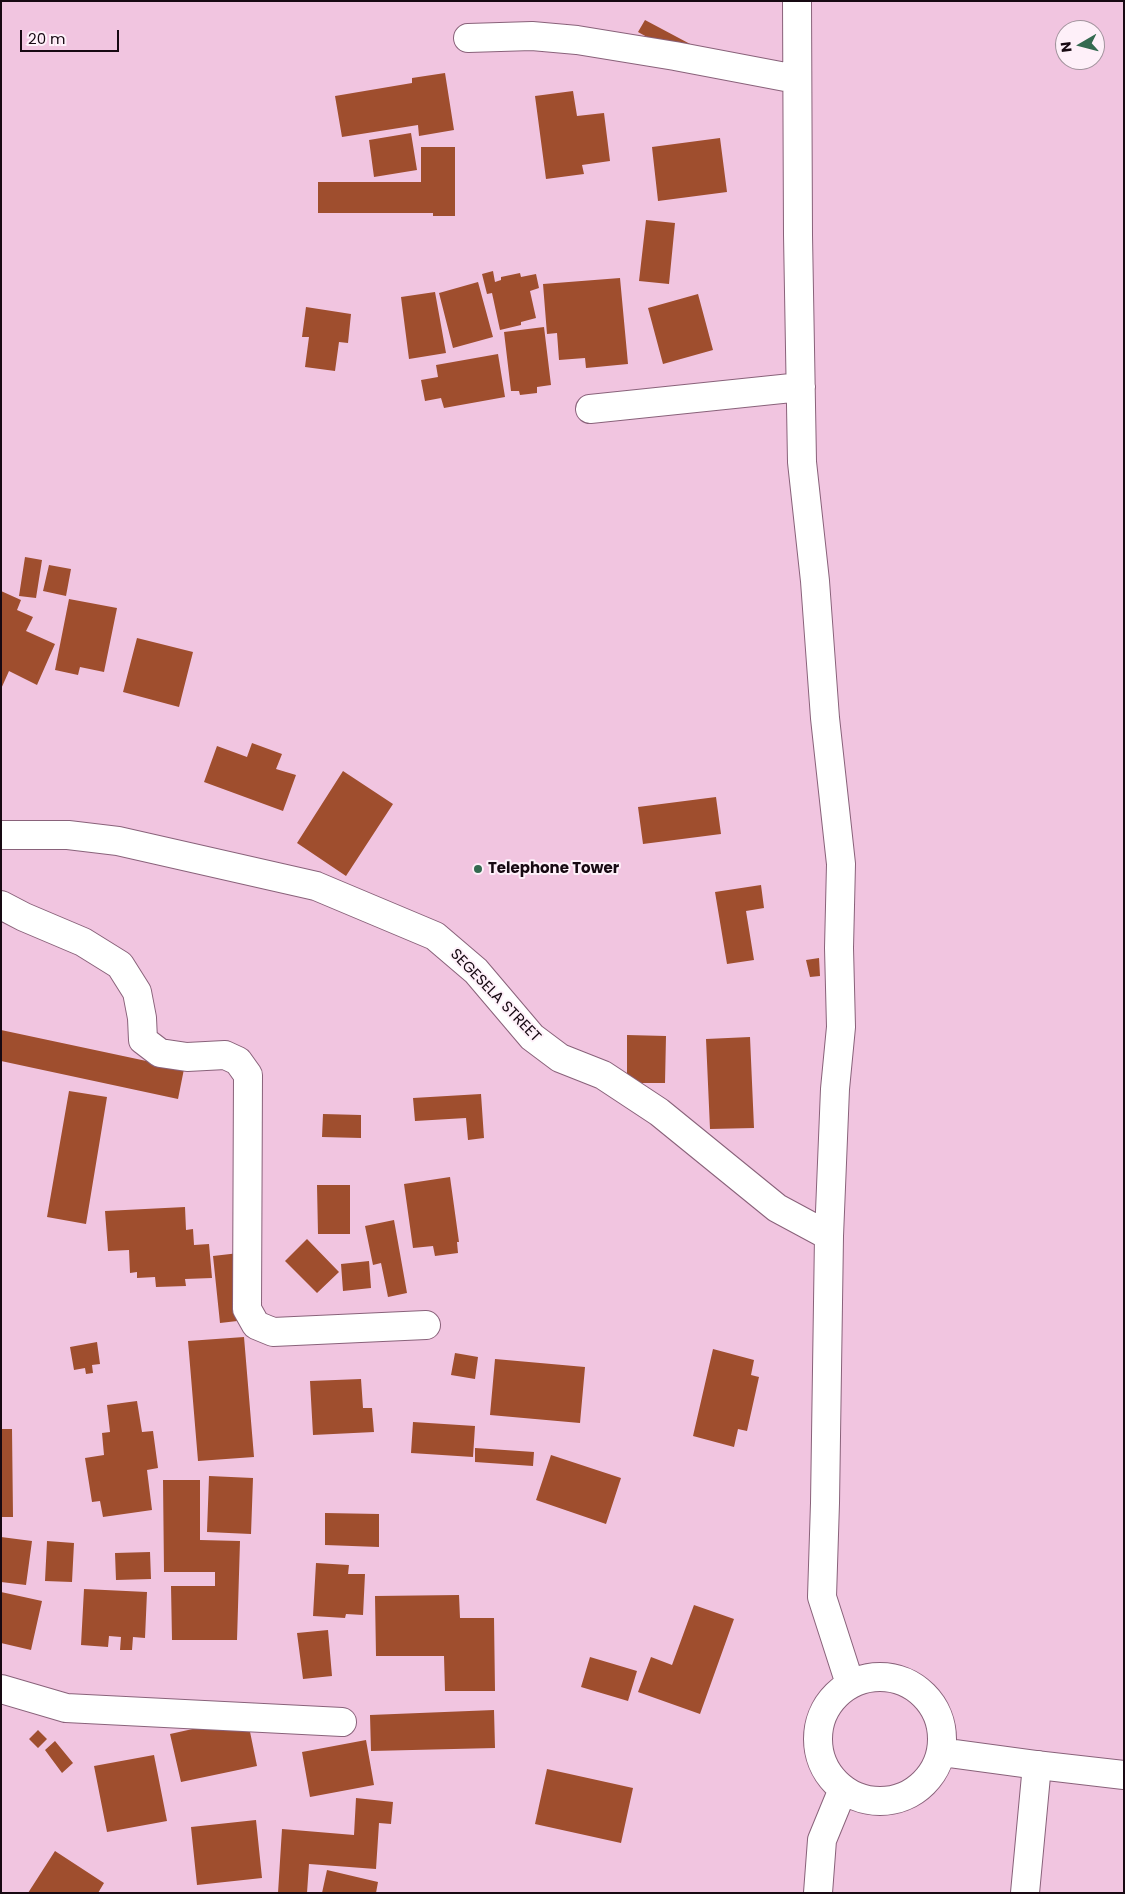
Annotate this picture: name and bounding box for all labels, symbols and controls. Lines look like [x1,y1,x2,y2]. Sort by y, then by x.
scale bar [22,20,121,52]
north arrow [1055,20,1105,70]
text: 20 m [28,28,66,49]
text: N [1056,40,1077,54]
place label: Telephone Tower [488,860,619,878]
marker: Telephone Tower [472,863,484,875]
street label: SEGESELA STREET [446,946,544,1046]

